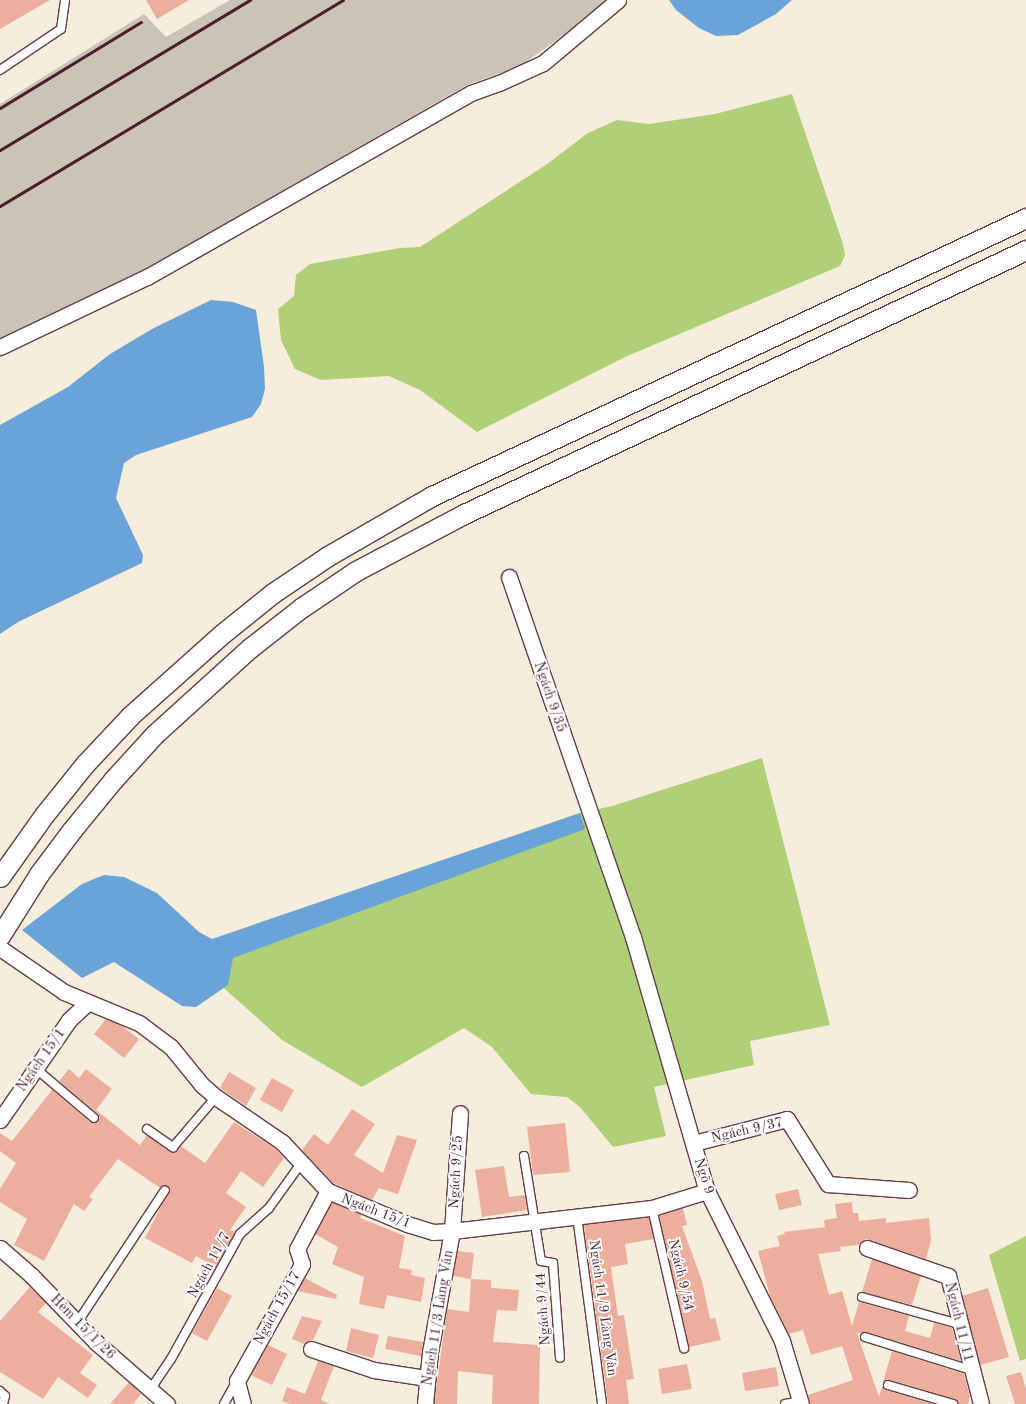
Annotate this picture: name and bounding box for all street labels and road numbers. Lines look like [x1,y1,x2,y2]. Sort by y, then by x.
street label: Ngách 9/35 [530,659,570,735]
street label: Ngách 15/1 [13,1025,69,1095]
street label: Ngách 9/37 [709,1114,785,1146]
street label: Ngách 9/25 [446,1135,466,1209]
street label: Ngõ 9 [690,1156,718,1196]
street label: Ngách 15/1 [339,1190,413,1232]
street label: Ngách 11/7 [184,1229,234,1301]
street label: Ngách 9/54 [665,1237,697,1313]
street label: Ngách 11/9 Làng Vân [585,1239,621,1377]
street label: Ngách 11/3 Làng Vân [419,1249,457,1387]
street label: Ngách 15/17 [250,1268,304,1348]
street label: Ngách 9/44 [532,1272,554,1346]
street label: Ngách 11/11 [941,1280,977,1364]
street label: Hẻm 15/1/26 [47,1291,119,1363]

